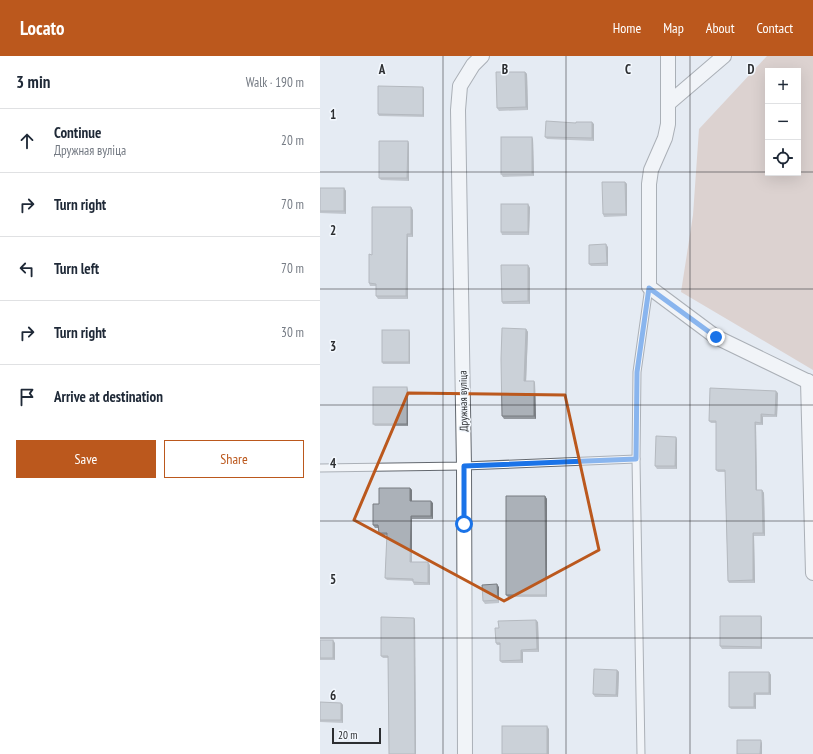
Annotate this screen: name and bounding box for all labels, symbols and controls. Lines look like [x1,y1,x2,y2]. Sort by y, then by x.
text: Locato [20,16,65,40]
text: Home [613,19,641,37]
text: Map [663,19,684,37]
text: About [706,19,735,37]
text: Contact [757,19,793,37]
text: A [378,61,386,78]
text: B [502,61,508,78]
text: C [625,61,631,78]
text: D [748,61,755,78]
map controls [765,68,801,176]
button: + [765,68,801,104]
text: 3 min [16,71,50,93]
text: Walk · 190 m [246,74,304,91]
button: − [765,104,801,140]
text: 1 [330,106,336,123]
text: Continue [54,123,101,142]
icon: ahead [16,130,38,152]
text: 20 m [281,132,304,149]
button: locate [765,140,801,176]
text: Дружная вуліца [54,142,126,159]
icon: right [16,194,38,216]
text: Turn right [54,195,106,214]
text: 70 m [281,196,304,213]
text: 2 [330,222,336,239]
icon: left [16,258,38,280]
text: Turn left [54,259,99,278]
text: 70 m [281,260,304,277]
icon: right [16,322,38,344]
text: Turn right [54,323,106,342]
text: 30 m [281,324,304,341]
route end [707,328,725,346]
text: 3 [330,338,336,355]
street label: Дружная вуліца [455,370,471,432]
icon: arrive [16,386,38,408]
text: Arrive at destination [54,387,163,406]
button: Save [16,440,156,478]
button: Share [164,440,304,478]
text: 4 [330,455,337,472]
route start [455,515,473,533]
text: 5 [330,571,336,588]
text: 6 [330,687,336,704]
scale bar [332,726,381,745]
text: 20 m [338,728,357,742]

